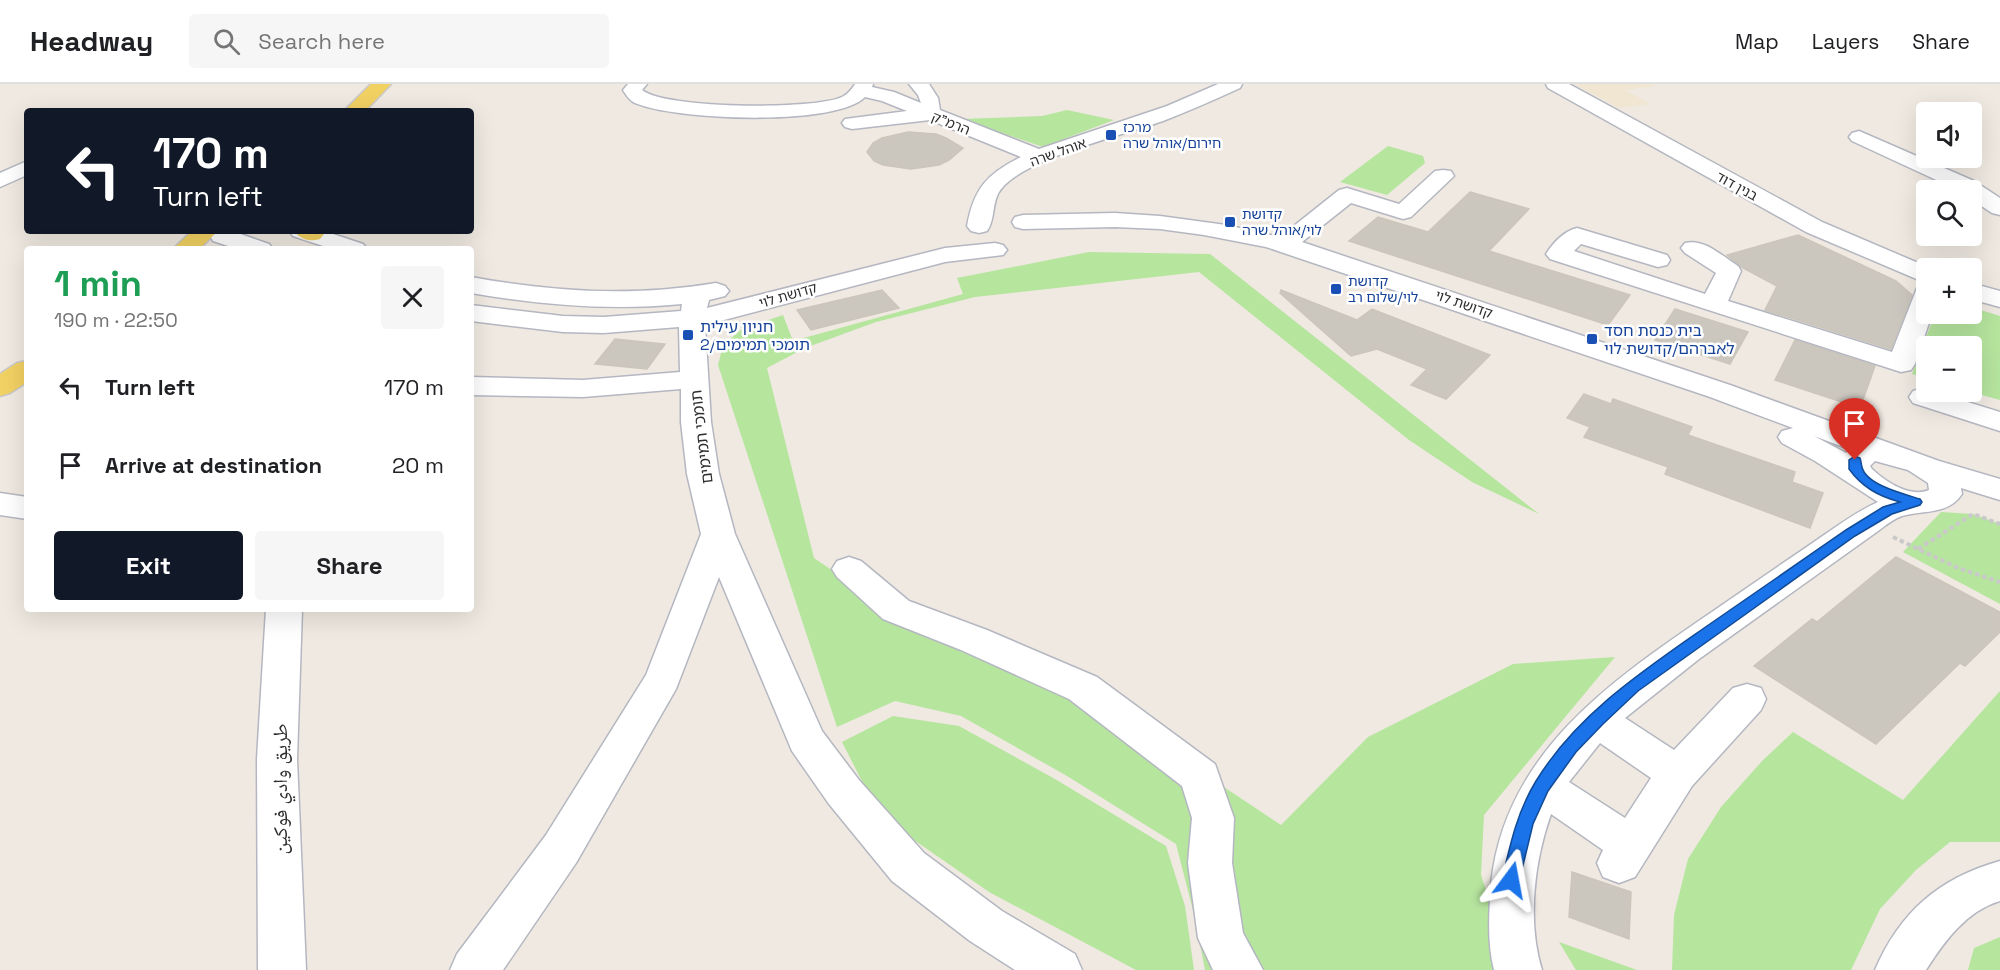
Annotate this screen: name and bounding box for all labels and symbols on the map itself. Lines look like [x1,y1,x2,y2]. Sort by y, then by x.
street label: הרמ"ק [929,107,973,139]
place label: מרכז חירום/אוהל שרה [1123,118,1221,152]
marker: מרכז חירום/אוהל שרה [1104,128,1118,142]
street label: אוהל שרה [1027,133,1089,171]
street label: בנין דוד [1713,167,1761,205]
place label: קדושת לוי/אוהל שרה [1242,205,1322,239]
marker: קדושת לוי/אוהל שרה [1223,215,1237,229]
place label: קדושת לוי/שלום רב [1348,272,1418,306]
street label: קדושת לוי [757,278,819,312]
marker: קדושת לוי/שלום רב [1329,282,1343,296]
street label: קדושת לוי [1433,286,1495,322]
place label: חניון עילית 2/תומכי תמימים [700,316,810,355]
place label: בית כנסת חסד לאברהם/קדושת לוי [1604,320,1735,359]
marker: חניון עילית 2/תומכי תמימים [681,328,695,342]
marker: בית כנסת חסד לאברהם/קדושת לוי [1585,332,1599,346]
street label: תומכי תמימים [685,389,718,485]
pin [1829,398,1880,460]
street label: طريق وادي فوکين [267,724,296,854]
position arrow [1479,848,1543,912]

